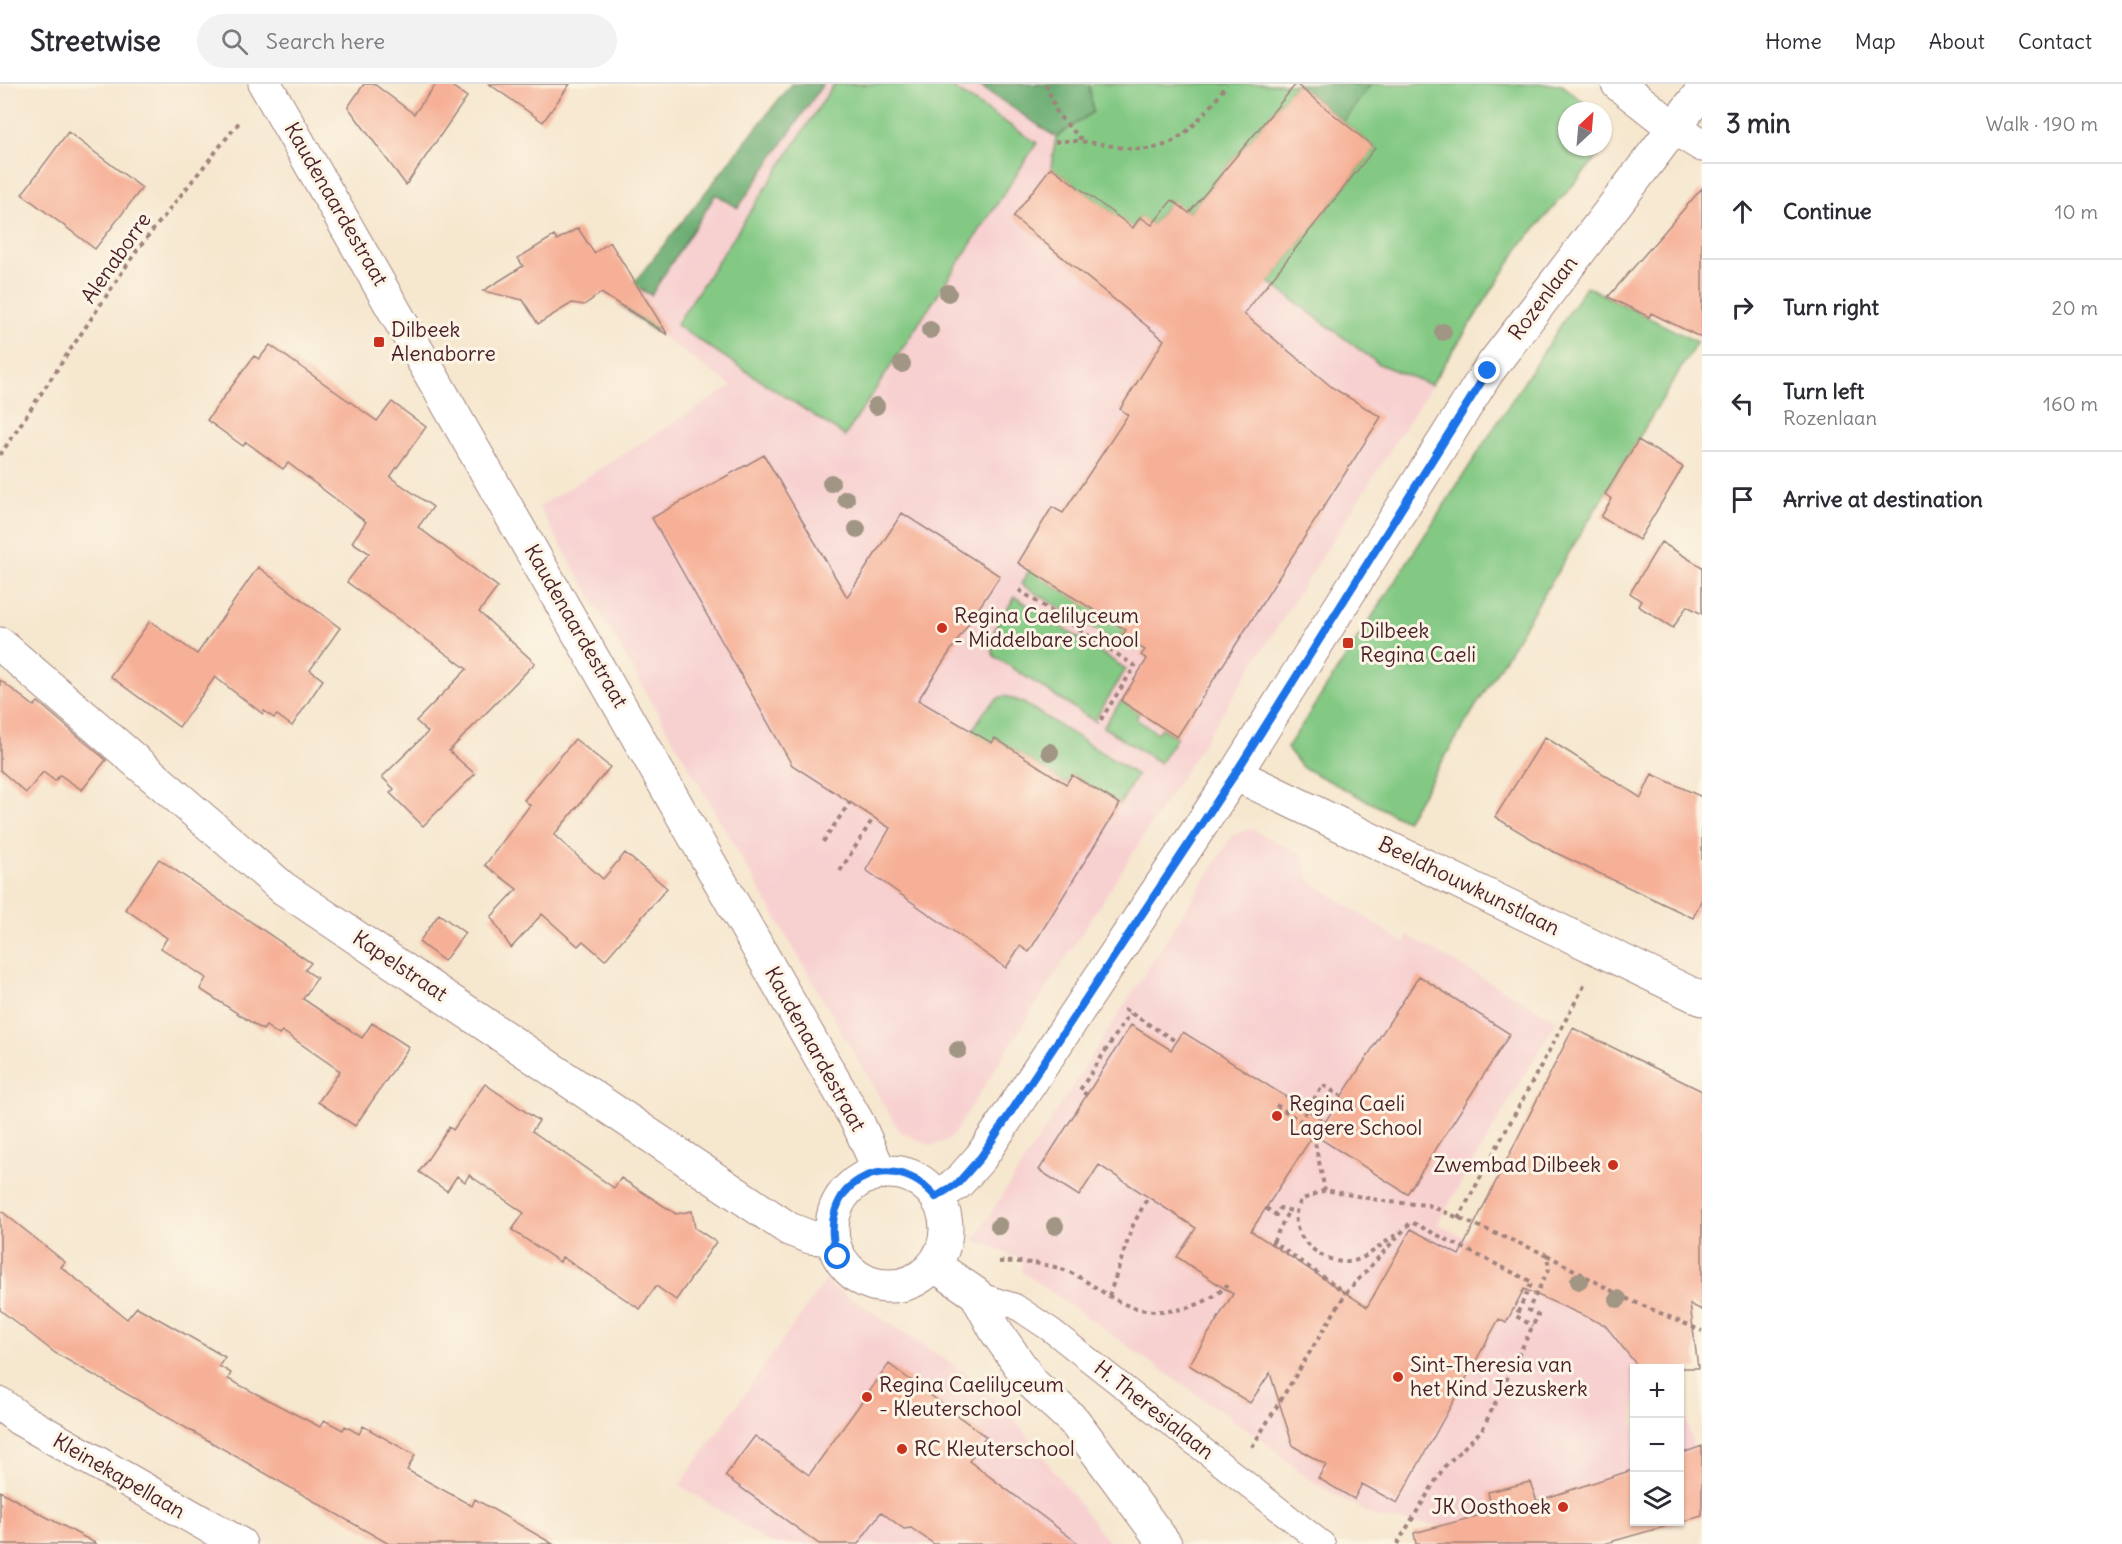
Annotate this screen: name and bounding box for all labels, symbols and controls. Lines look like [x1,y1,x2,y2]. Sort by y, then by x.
search box [197,14,617,68]
text: Streetwise [30,23,161,59]
icon: search [218,25,251,58]
text: Search here [266,27,385,55]
text: Home [1765,28,1822,55]
text: Map [1855,28,1896,55]
text: About [1929,28,1985,55]
text: Contact [2018,28,2092,55]
north arrow [1558,102,1612,156]
text: 3 min [1726,107,1791,140]
text: Walk · 190 m [1986,111,2098,136]
street label: Kaudenaardestraat [279,117,394,290]
icon: ahead [1726,195,1759,228]
text: Continue [1783,197,1872,225]
text: 10 m [2055,199,2098,224]
street label: Alenaborre [74,207,157,308]
street label: Rozenlaan [1502,250,1583,345]
icon: right [1726,291,1759,324]
text: Turn right [1783,293,1879,321]
text: 20 m [2052,295,2098,320]
place label: Dilbeek Alenaborre [391,316,496,367]
marker: Dilbeek Alenaborre [372,335,386,349]
route end [1474,357,1500,383]
text: Turn left [1783,377,1864,405]
icon: left [1726,387,1759,420]
text: 160 m [2043,391,2098,416]
text: Rozenlaan [1783,405,1877,430]
icon: arrive [1726,483,1759,516]
text: Arrive at destination [1783,485,1983,513]
street label: Kaudenaardestraat [519,539,634,712]
place label: Regina Caelilyceum - Middelbare school [954,602,1139,653]
place label: Dilbeek Regina Caeli [1360,617,1476,668]
marker: Regina Caelilyceum - Middelbare school [935,621,949,635]
marker: Dilbeek Regina Caeli [1341,636,1355,650]
street label: Beeldhouwkunstlaan [1374,830,1564,941]
street label: Kapelstraat [348,924,453,1007]
street label: Kaudenaardestraat [759,962,872,1136]
place label: Regina Caeli Lagere School [1289,1090,1422,1141]
marker: Regina Caeli Lagere School [1270,1109,1284,1123]
place label: Zwembad Dilbeek [1434,1151,1601,1178]
marker: Zwembad Dilbeek [1606,1158,1620,1172]
route start [824,1243,850,1269]
place label: Sint-Theresia van het Kind Jezuskerk [1410,1351,1588,1402]
street label: H. Theresialaan [1089,1354,1220,1465]
map controls [1630,1364,1684,1526]
button: + [1630,1364,1684,1418]
marker: Sint-Theresia van het Kind Jezuskerk [1391,1370,1405,1384]
place label: Regina Caelilyceum - Kleuterschool [879,1371,1064,1422]
marker: Regina Caelilyceum - Kleuterschool [860,1390,874,1404]
button: − [1630,1418,1684,1472]
street label: Kleinekapellaan [48,1427,190,1524]
place label: RC Kleuterschool [914,1435,1075,1462]
marker: RC Kleuterschool [895,1442,909,1456]
button: layers [1630,1472,1684,1526]
place label: JK Oosthoek [1431,1493,1551,1520]
marker: JK Oosthoek [1556,1500,1570,1514]

